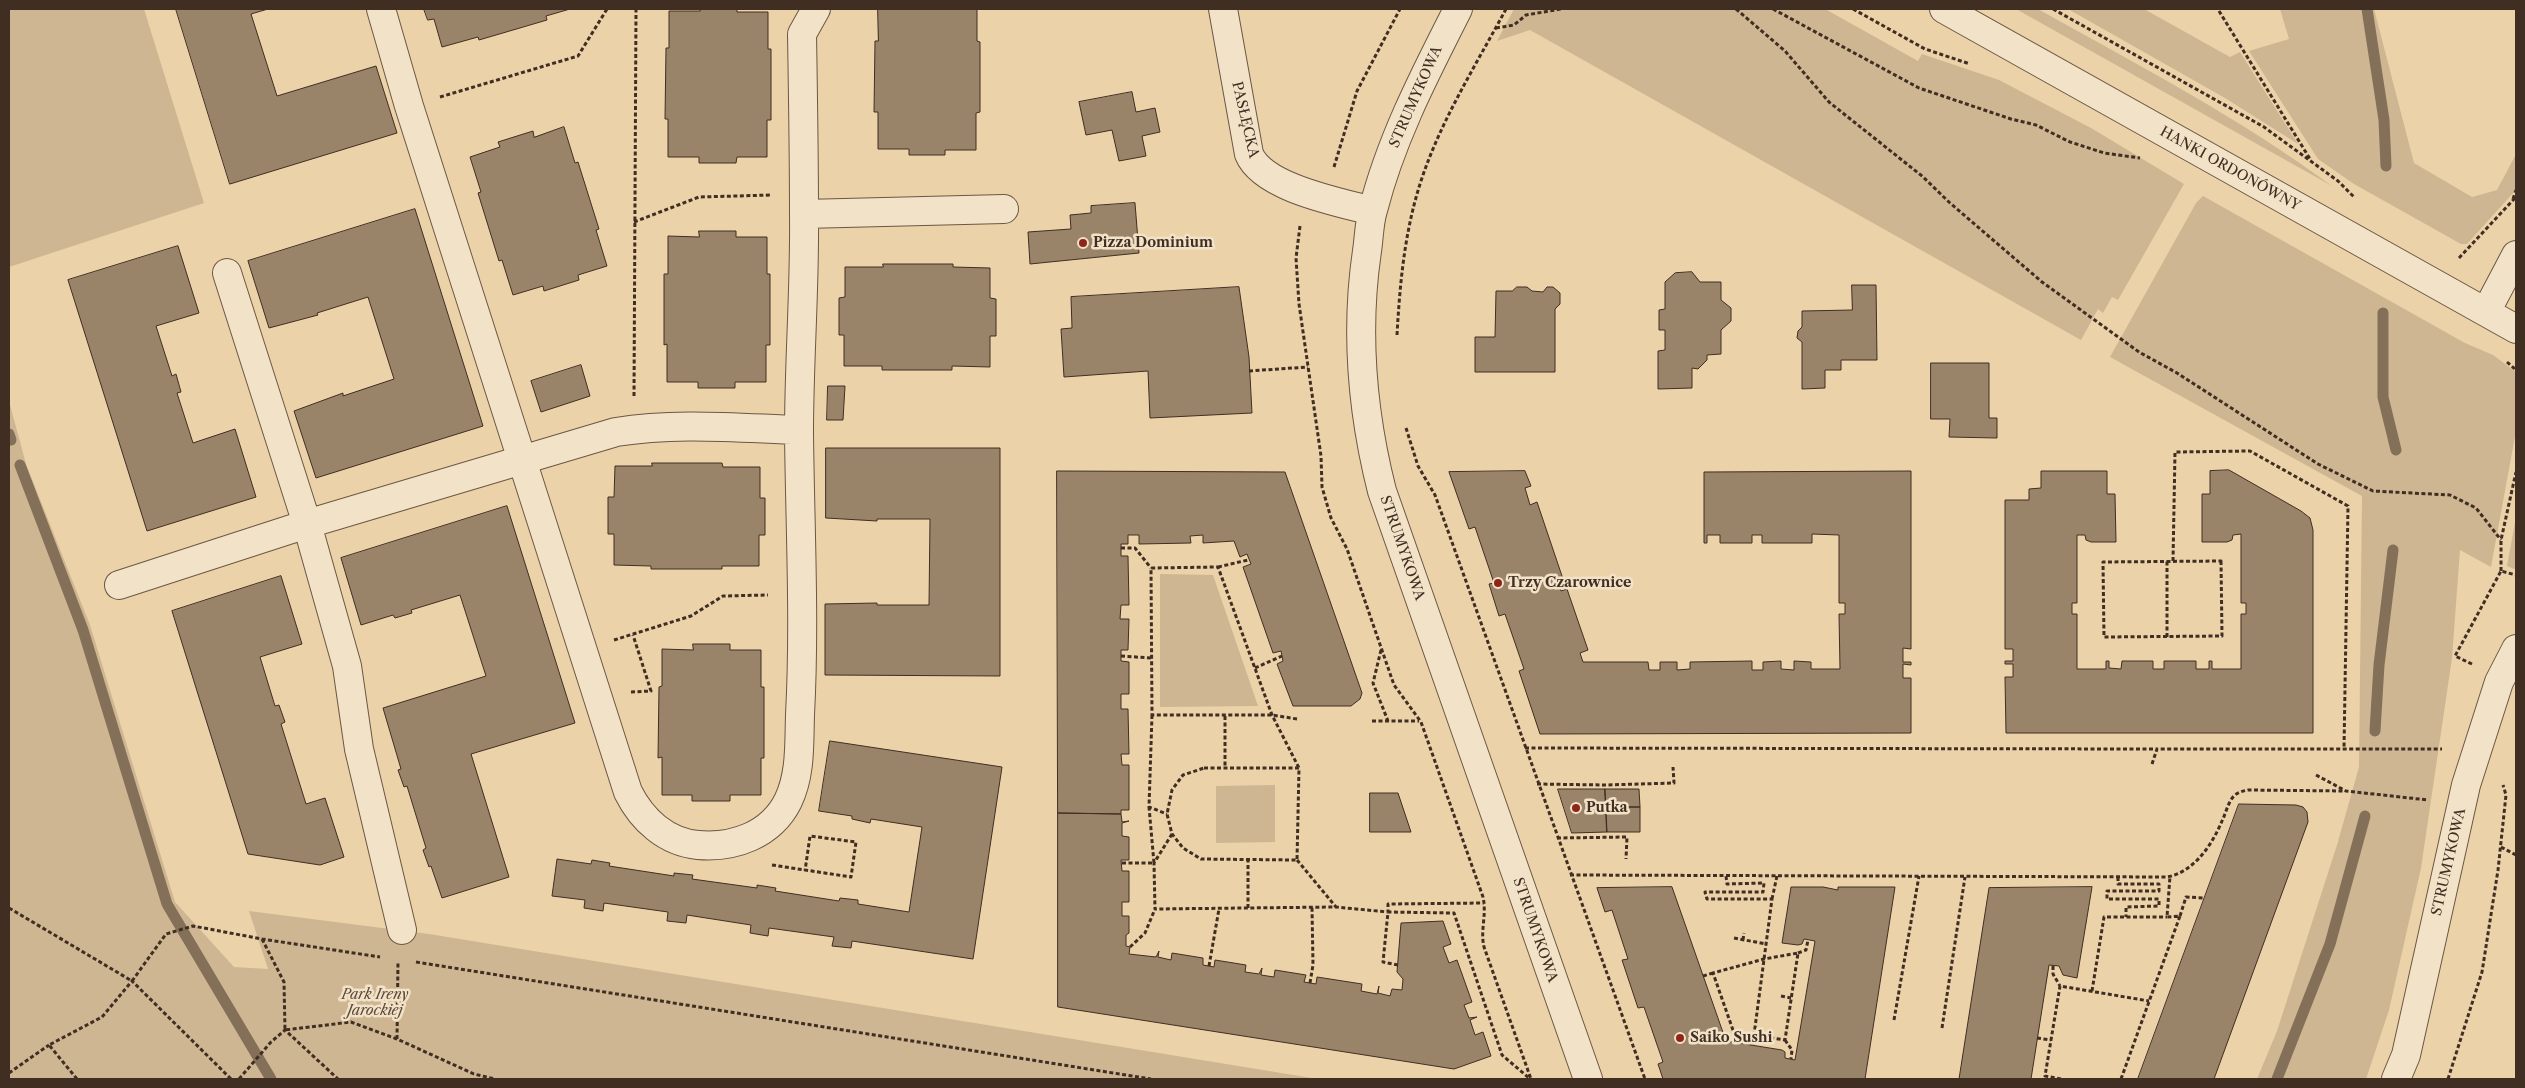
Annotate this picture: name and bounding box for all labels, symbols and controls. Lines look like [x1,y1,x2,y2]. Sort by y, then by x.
street label: STRUMYKOWA [1386,43,1446,151]
street label: PASŁĘCKA [1228,80,1262,160]
street label: HANKI ORDONÓWNY [2157,123,2303,215]
place label: Pizza Dominium [1093,235,1213,251]
marker: Pizza Dominium [1077,237,1089,249]
street label: STRUMYKOWA [1376,493,1428,603]
place label: Trzy Czarownice [1508,575,1631,591]
marker: Trzy Czarownice [1492,577,1504,589]
place label: Putka [1586,800,1628,816]
marker: Putka [1570,802,1582,814]
street label: STRUMYKOWA [2428,807,2470,917]
street label: STRUMYKOWA [1509,875,1561,985]
park label: Park Ireny Jarockiej [342,987,408,1020]
place label: Saiko Sushi [1690,1030,1773,1046]
marker: Saiko Sushi [1674,1032,1686,1044]

